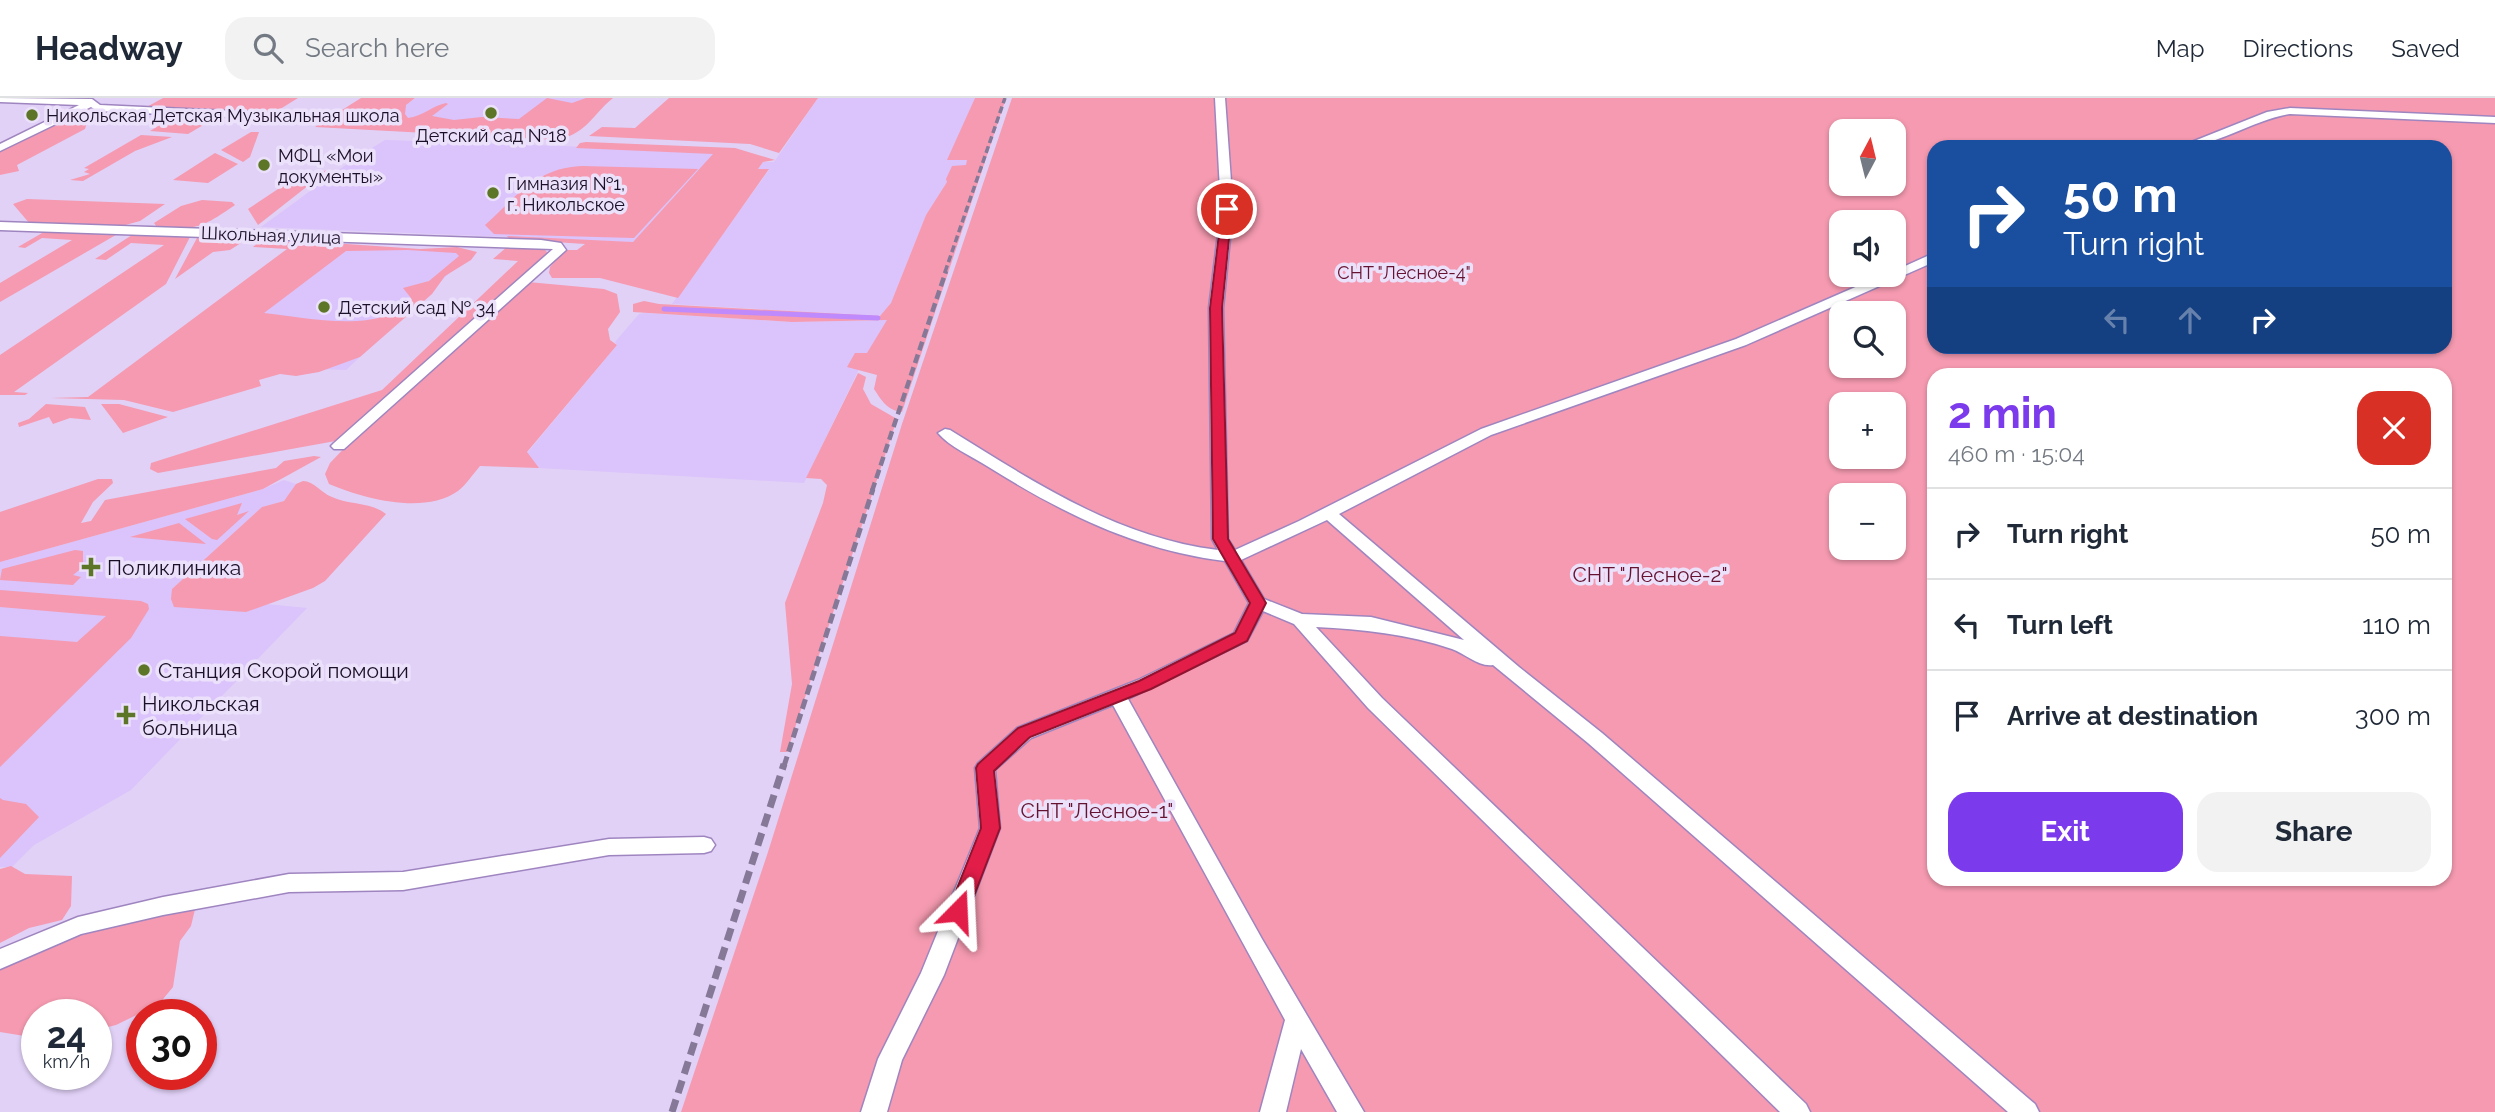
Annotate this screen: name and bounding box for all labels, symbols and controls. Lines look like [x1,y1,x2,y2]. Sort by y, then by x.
search box [225,17,715,80]
text: Headway [35,29,183,68]
icon: search [249,29,287,67]
text: Search here [305,33,449,63]
text: Map [2156,34,2205,63]
text: Directions [2243,34,2353,63]
text: Saved [2391,34,2460,63]
place label: Никольская Детская Музыкальная школа [46,105,399,126]
marker: Детский сад №18 [483,105,499,121]
marker: Никольская Детская Музыкальная школа [24,107,40,123]
north arrow [1829,119,1906,196]
map controls [1829,119,1906,560]
place label: Детский сад №18 [415,125,567,146]
place label: МФЦ «Мои документы» [278,145,383,187]
marker: МФЦ «Мои документы» [256,157,272,173]
text: 50 m [2063,166,2178,223]
icon: right [1948,168,2039,259]
place label: Гимназия №1, г. Никольское [507,173,625,215]
pin [1197,179,1257,239]
marker: Гимназия №1, г. Никольское [485,185,501,201]
icon: arrive [1208,190,1246,228]
button: sound [1829,210,1906,287]
street label: Школьная улица [200,222,342,248]
text: Turn right [2063,225,2204,262]
park label: СНТ "Лесное-4" [1337,262,1471,283]
place label: Детский сад № 34 [338,297,495,318]
marker: Детский сад № 34 [316,299,332,315]
button: search [1829,301,1906,378]
icon: left [2098,301,2136,339]
icon: ahead [2171,301,2209,339]
icon: right [2244,301,2282,339]
text: 2 min [1948,389,2057,438]
button: close [2357,391,2431,465]
button: + [1829,392,1906,469]
text: 460 m · 15:04 [1948,440,2085,467]
button: − [1829,483,1906,560]
icon: right [1948,515,1986,553]
text: Turn right [2007,519,2128,549]
text: 50 m [2370,519,2431,549]
place label: Поликлиника [107,555,241,580]
marker: Поликлиника [81,557,101,577]
park label: СНТ "Лесное-2" [1572,562,1728,587]
icon: left [1948,606,1986,644]
text: Turn left [2007,610,2113,640]
text: 110 m [2362,610,2431,640]
place label: Станция Скорой помощи [158,658,409,683]
marker: Станция Скорой помощи [136,662,152,678]
place label: Никольская больница [142,691,260,740]
icon: arrive [1948,697,1986,735]
text: Arrive at destination [2007,701,2258,731]
text: 300 m [2355,701,2431,731]
marker: Никольская больница [116,705,136,725]
button: Exit [1948,792,2183,872]
button: Share [2197,792,2431,872]
park label: СНТ "Лесное-1" [1021,798,1173,823]
position arrow [921,874,995,948]
speed limit sign: 30 [126,999,217,1090]
text: 24 [47,1015,86,1056]
text: km/h [43,1051,90,1072]

